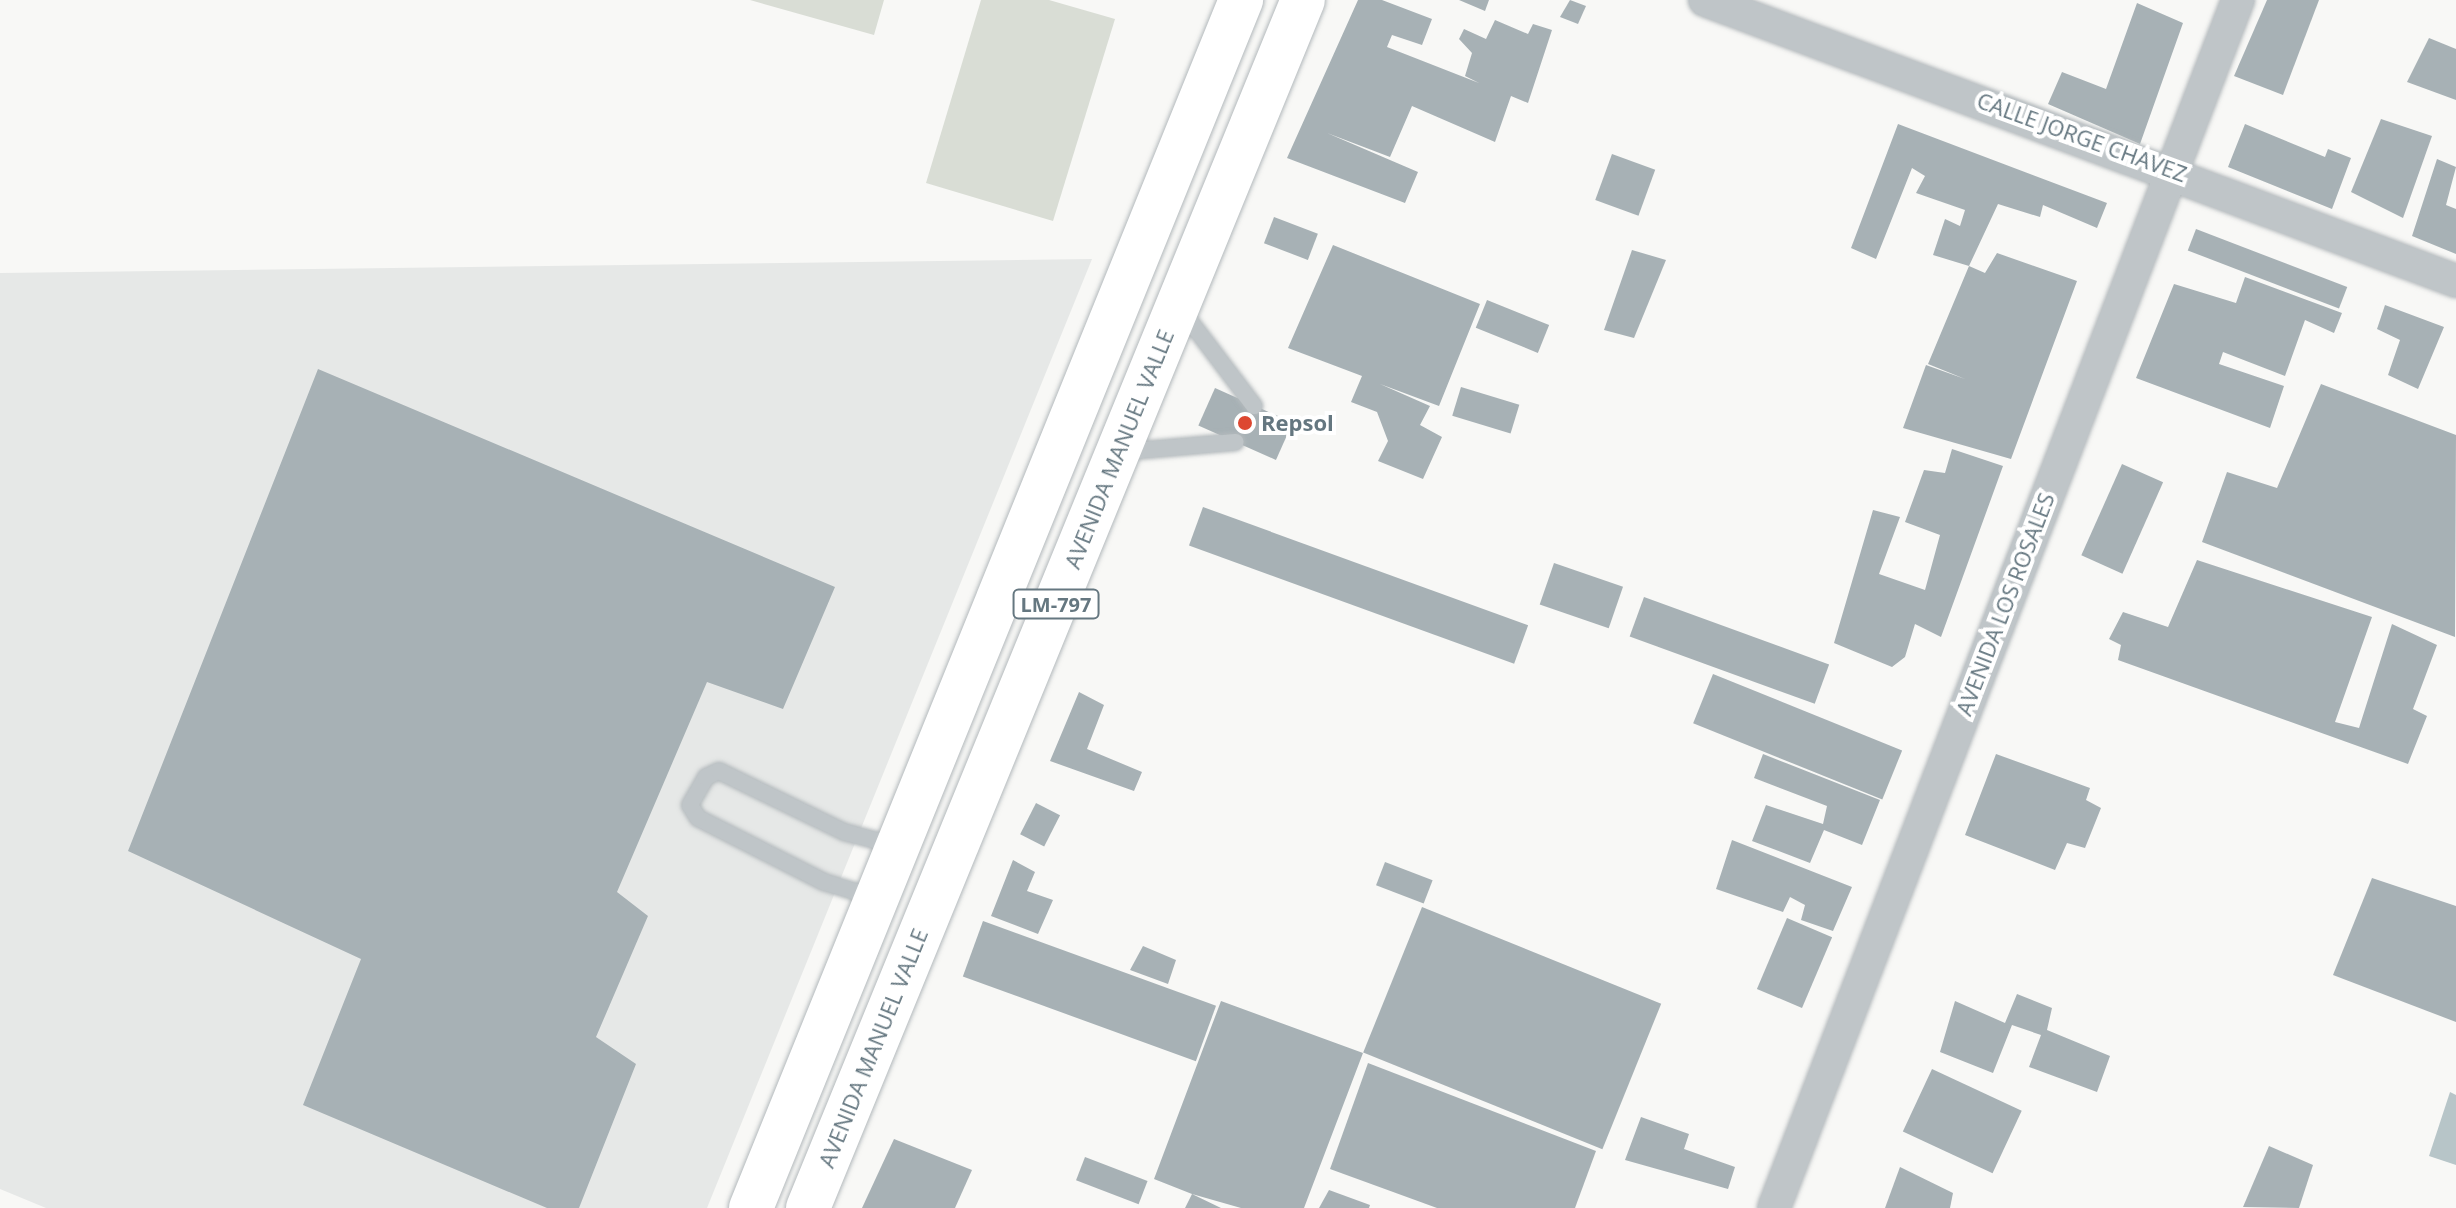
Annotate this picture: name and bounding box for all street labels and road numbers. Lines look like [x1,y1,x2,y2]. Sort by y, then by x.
street label: CALLE JORGE CHAVEZ [1974,87,2190,187]
street label: AVENIDA MANUEL VALLE [1059,326,1179,572]
street label: AVENIDA LOS ROSALES [1950,489,2060,719]
road number: LM-797 [1012,588,1100,620]
street label: AVENIDA MANUEL VALLE [813,925,933,1171]

